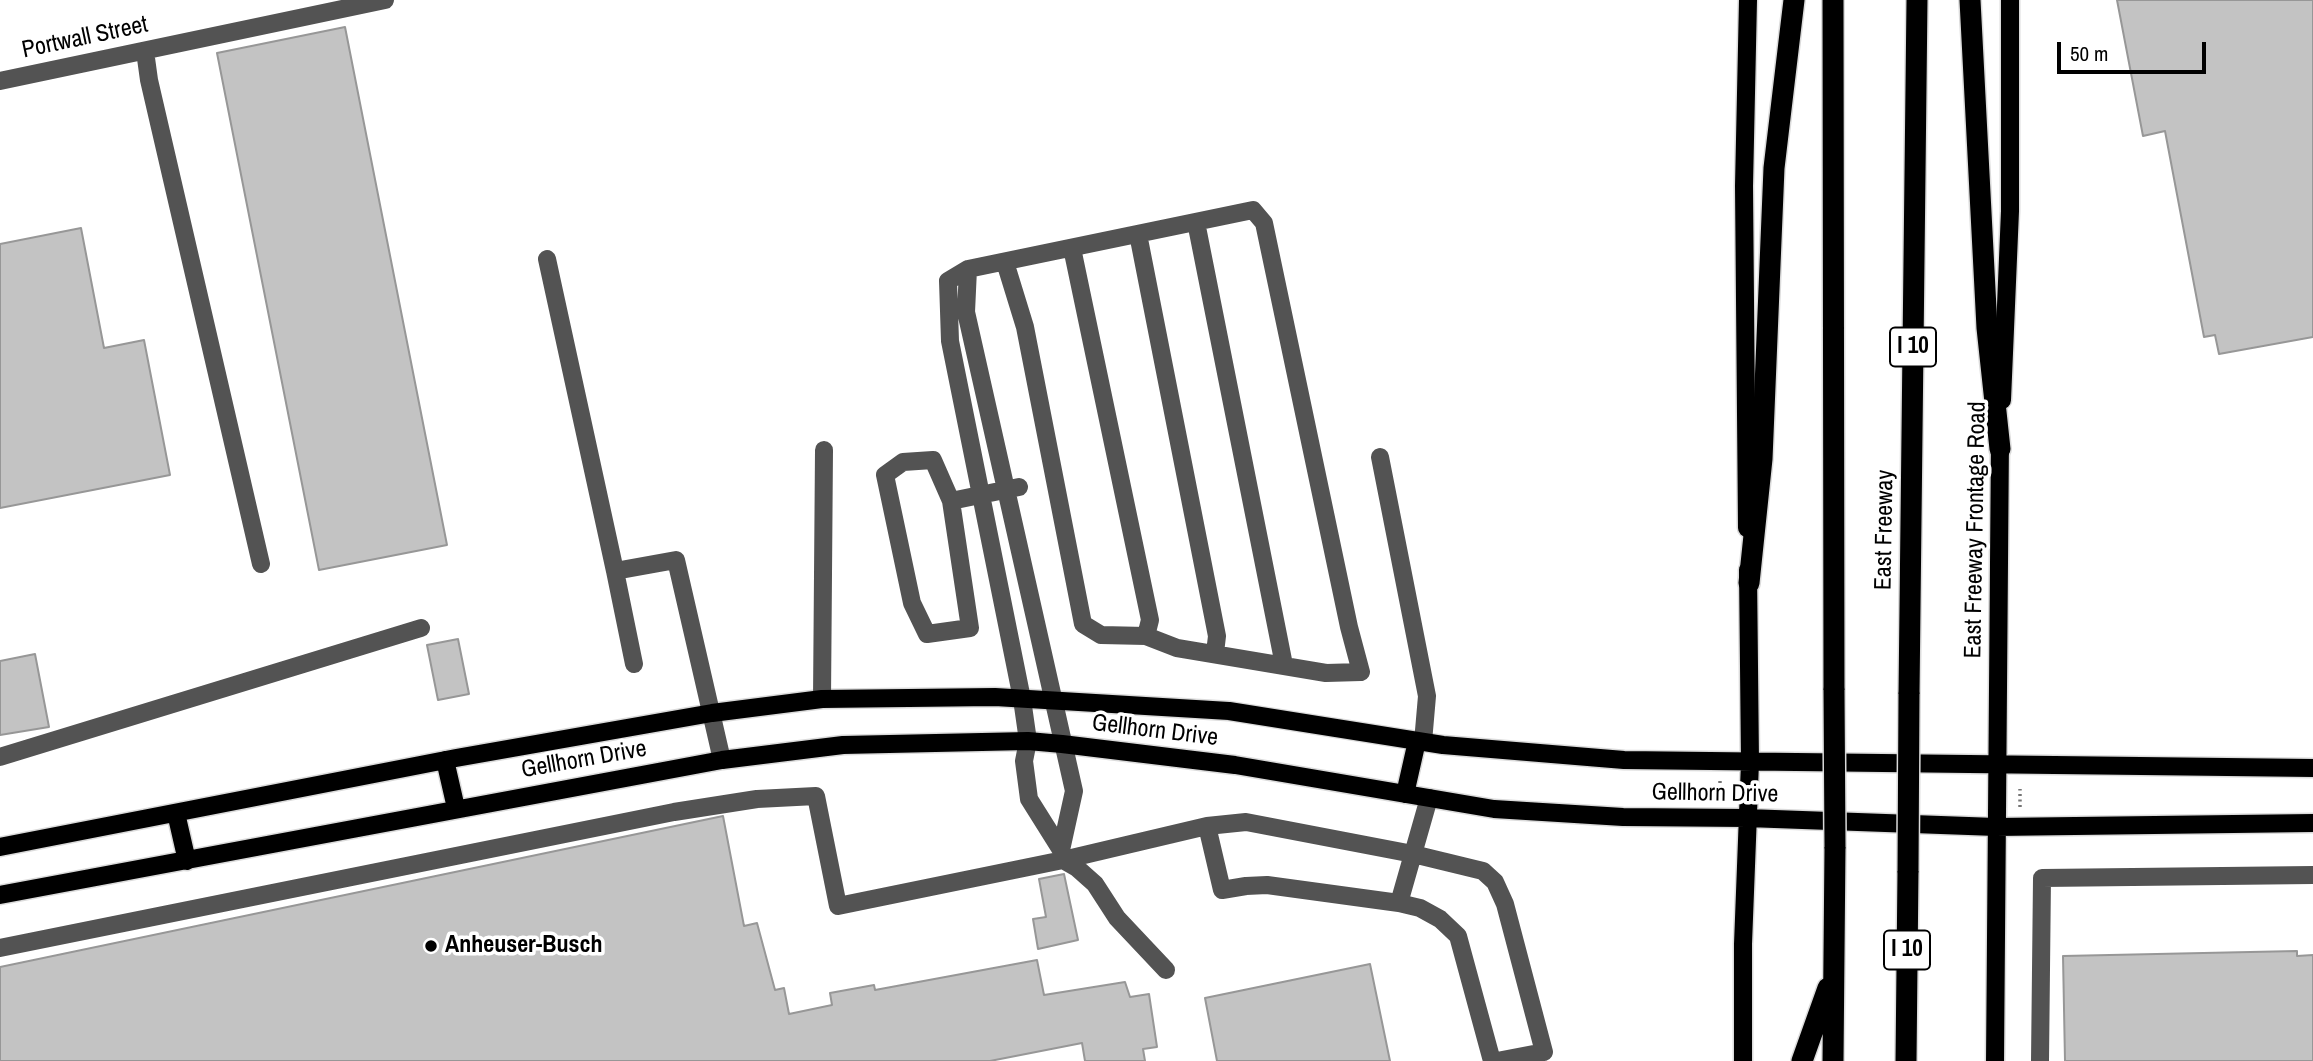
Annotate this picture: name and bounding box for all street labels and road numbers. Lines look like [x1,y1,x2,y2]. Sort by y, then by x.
street label: Portwall Street [19,11,151,65]
road number: I 10 [1890,328,1936,366]
street label: East Freeway Frontage Road [1959,401,1993,659]
street label: East Freeway [1870,470,1900,590]
street label: Gellhorn Drive [1090,709,1220,753]
street label: Gellhorn Drive [519,735,649,785]
street label: Gellhorn Drive [1651,778,1779,810]
road number: I 10 [1884,931,1930,970]

